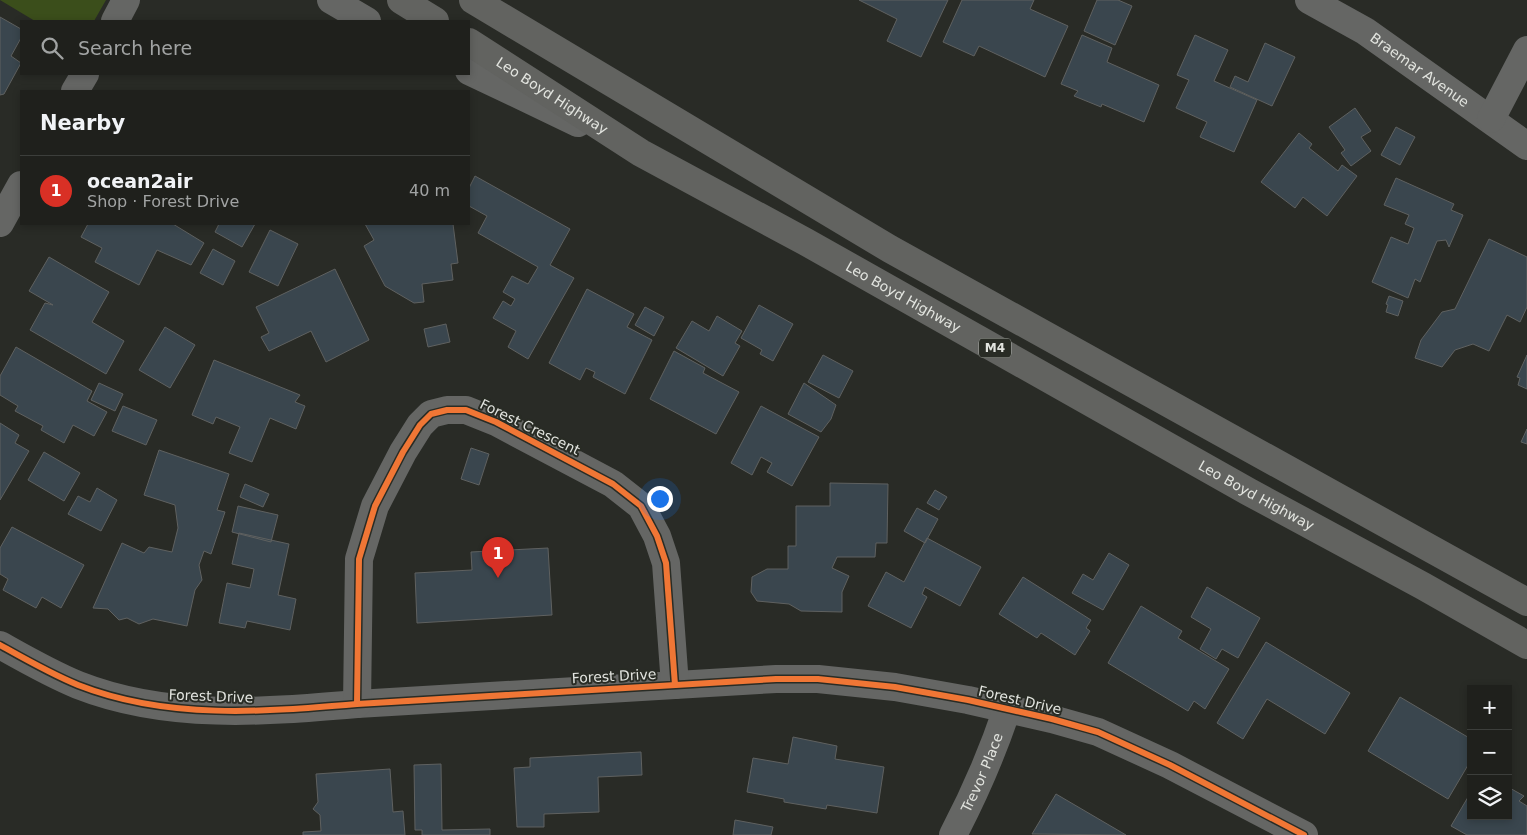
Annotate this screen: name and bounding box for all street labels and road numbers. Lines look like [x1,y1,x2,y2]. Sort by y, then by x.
street label: Braemar Avenue [1367,29,1472,110]
street label: Leo Boyd Highway [493,54,611,138]
street label: Leo Boyd Highway [843,258,964,336]
road number: M4 [979,338,1011,358]
street label: Forest Crescent [477,396,583,458]
street label: Leo Boyd Highway [1196,457,1317,534]
street label: Forest Drive [571,666,657,686]
street label: Forest Drive [977,683,1063,717]
street label: Forest Drive [168,687,254,705]
street label: Trevor Place [957,731,1006,816]

